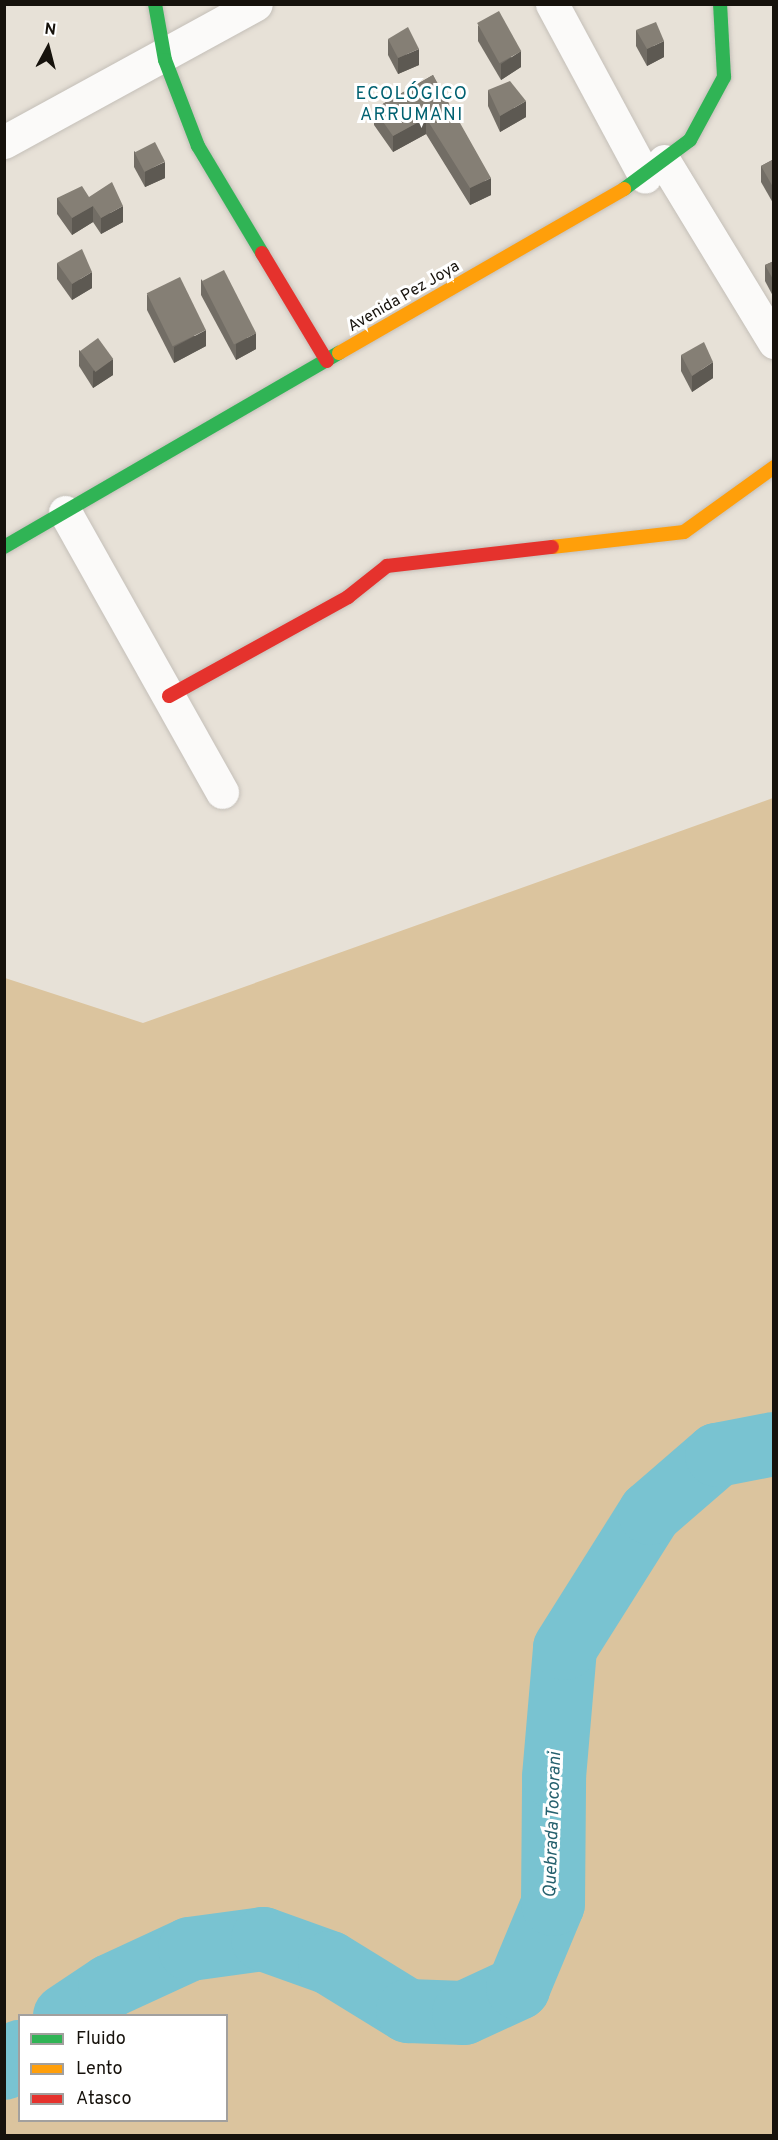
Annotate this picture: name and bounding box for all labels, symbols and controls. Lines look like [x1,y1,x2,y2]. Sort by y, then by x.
north arrow [18,18,78,78]
text: N [43,20,57,41]
district label: ECOLÓGICO ARRUMANI [356,85,468,128]
street label: Avenida Pez Joya [345,257,463,337]
water label: Quebrada Tocorani [541,1751,567,1899]
legend [18,2014,228,2122]
text: Fluido [76,2028,126,2051]
text: Lento [76,2058,122,2081]
text: Atasco [76,2088,132,2111]

